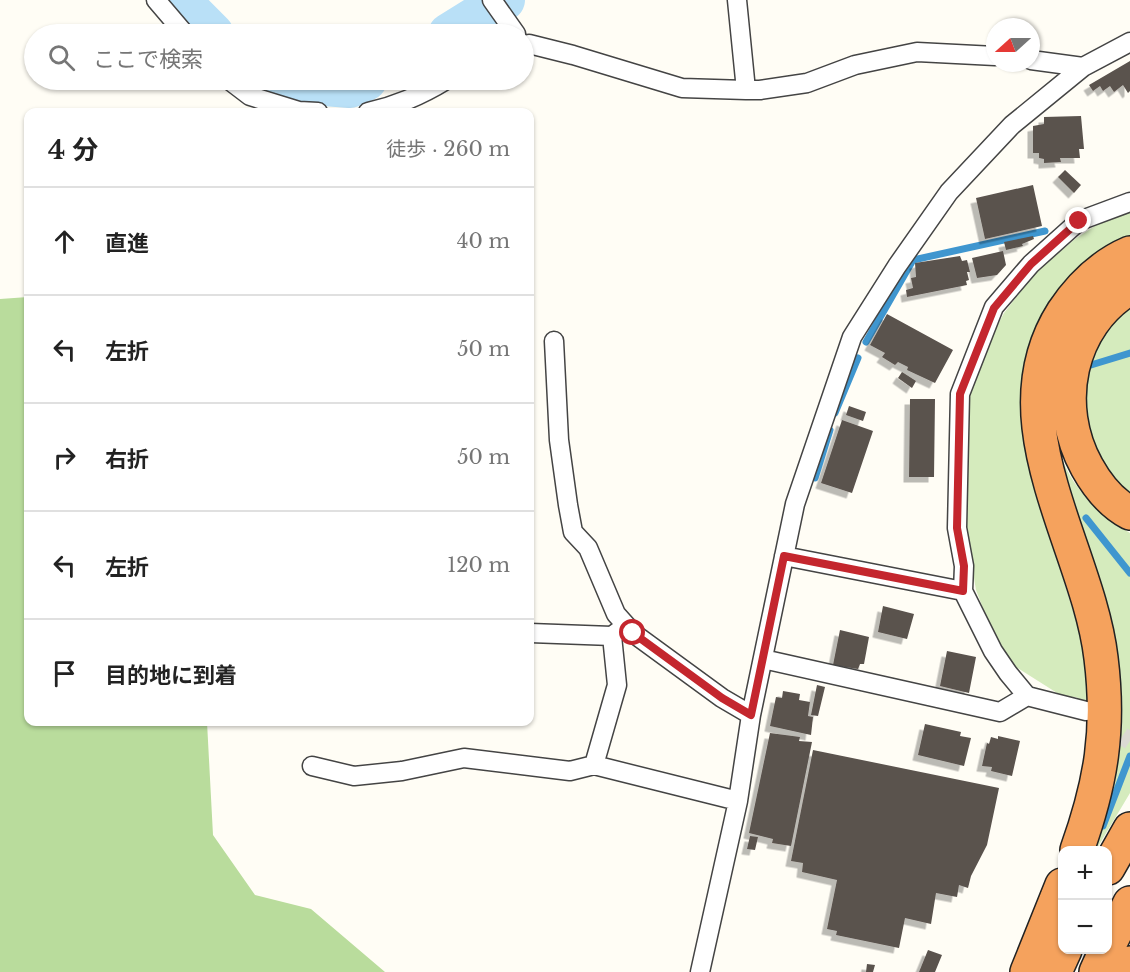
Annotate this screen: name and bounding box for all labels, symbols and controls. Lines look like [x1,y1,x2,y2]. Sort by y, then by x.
north arrow [986,18,1040,72]
search box [24,24,534,90]
icon: search [45,41,78,74]
text: ここで検索 [93,46,203,73]
text: 4 分 [48,134,98,166]
text: 徒歩 · 260 m [386,137,510,161]
route end [1065,207,1091,233]
icon: ahead [48,225,81,258]
text: 40 m [457,229,510,253]
text: 直進 [105,230,149,257]
icon: left [48,333,81,366]
text: 50 m [457,337,510,361]
text: 左折 [105,338,149,365]
icon: right [48,441,81,474]
text: 50 m [457,445,510,469]
text: 右折 [105,446,149,473]
icon: left [48,549,81,582]
text: 120 m [447,553,510,577]
text: 左折 [105,554,149,581]
route start [619,619,645,645]
icon: arrive [48,657,81,690]
text: 目的地に到着 [105,662,237,689]
map controls [1058,846,1112,954]
button: + [1058,846,1112,900]
button: − [1058,900,1112,954]

